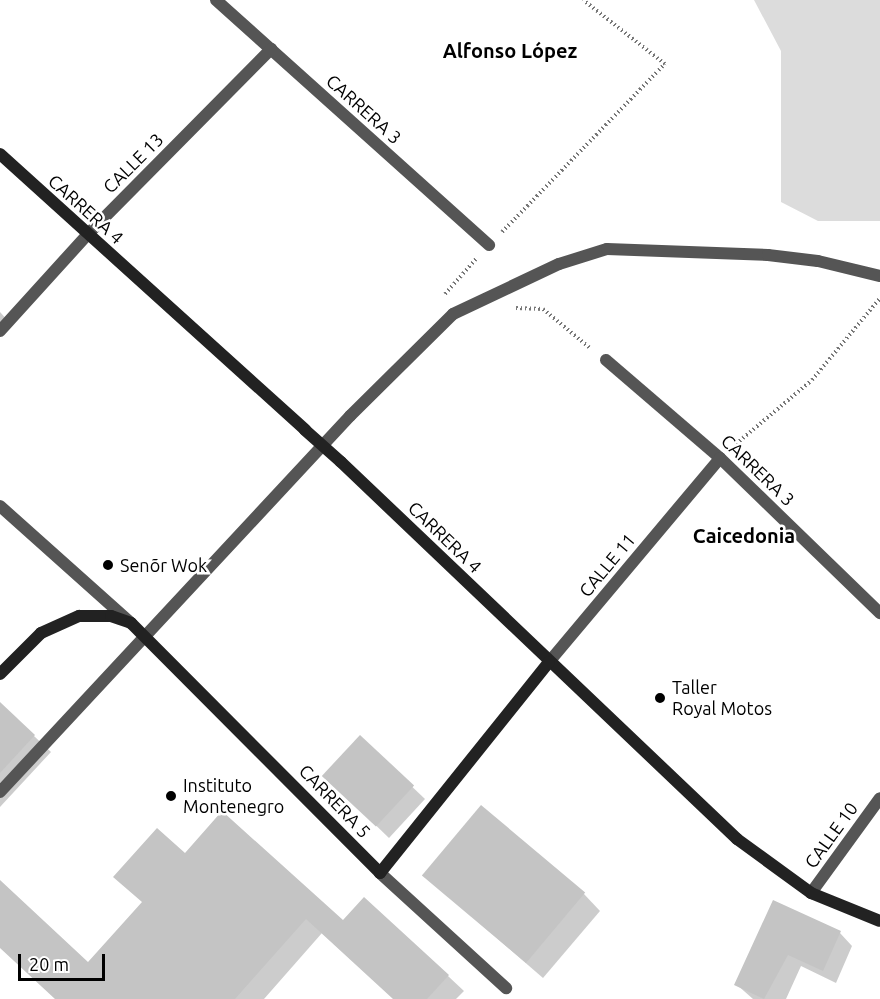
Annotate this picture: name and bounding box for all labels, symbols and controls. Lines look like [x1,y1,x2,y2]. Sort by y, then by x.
district label: Alfonso López [443,38,577,62]
street label: CARRERA 3 [322,70,406,148]
street label: CALLE 13 [98,128,168,198]
street label: CARRERA 4 [44,170,128,248]
street label: CARRERA 3 [717,430,799,510]
street label: CARRERA 4 [404,497,486,577]
district label: Caicedonia [693,523,795,547]
street label: CALLE 11 [574,529,640,601]
place label: Senõr Wok [120,554,207,576]
marker: Senõr Wok [101,558,115,572]
place label: Taller Royal Motos [672,677,772,720]
marker: Taller Royal Motos [653,691,667,705]
street label: CARRERA 5 [295,760,375,842]
place label: Instituto Montenegro [183,775,284,818]
marker: Instituto Montenegro [164,789,178,803]
street label: CALLE 10 [800,798,862,872]
scale bar [21,942,108,980]
text: 20 m [29,954,69,974]

